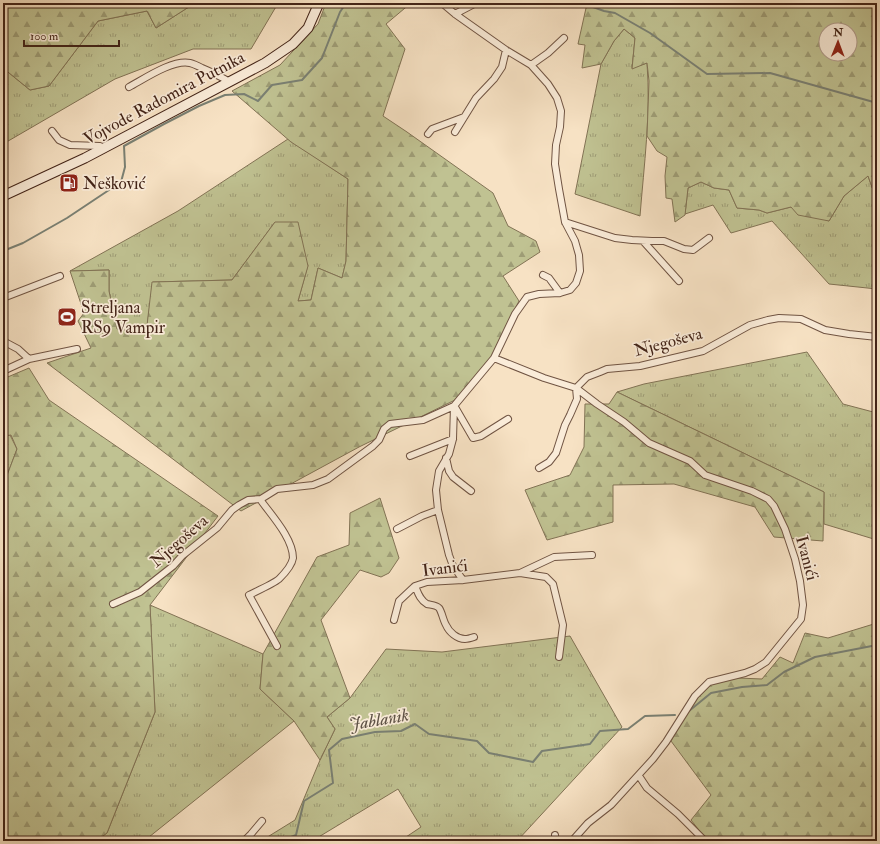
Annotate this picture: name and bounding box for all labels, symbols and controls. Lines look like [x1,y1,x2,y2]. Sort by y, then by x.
scale bar [24,22,119,48]
north arrow [818,22,858,62]
text: N [832,26,844,39]
text: 100 m [30,29,59,44]
street label: Vojvode Radomira Putnika [80,46,249,150]
fuel station icon: Nešković [58,172,80,194]
place label: Nešković [83,173,146,194]
place label: Streljana RS9 Vampir [81,297,166,339]
sports icon: Streljana RS9 Vampir [56,306,78,328]
street label: Njegoševa [632,323,705,361]
street label: Njegoševa [146,509,213,572]
street label: Ivanići [791,533,823,583]
street label: Ivanići [421,555,469,581]
water label: Jablanik [347,703,411,737]

